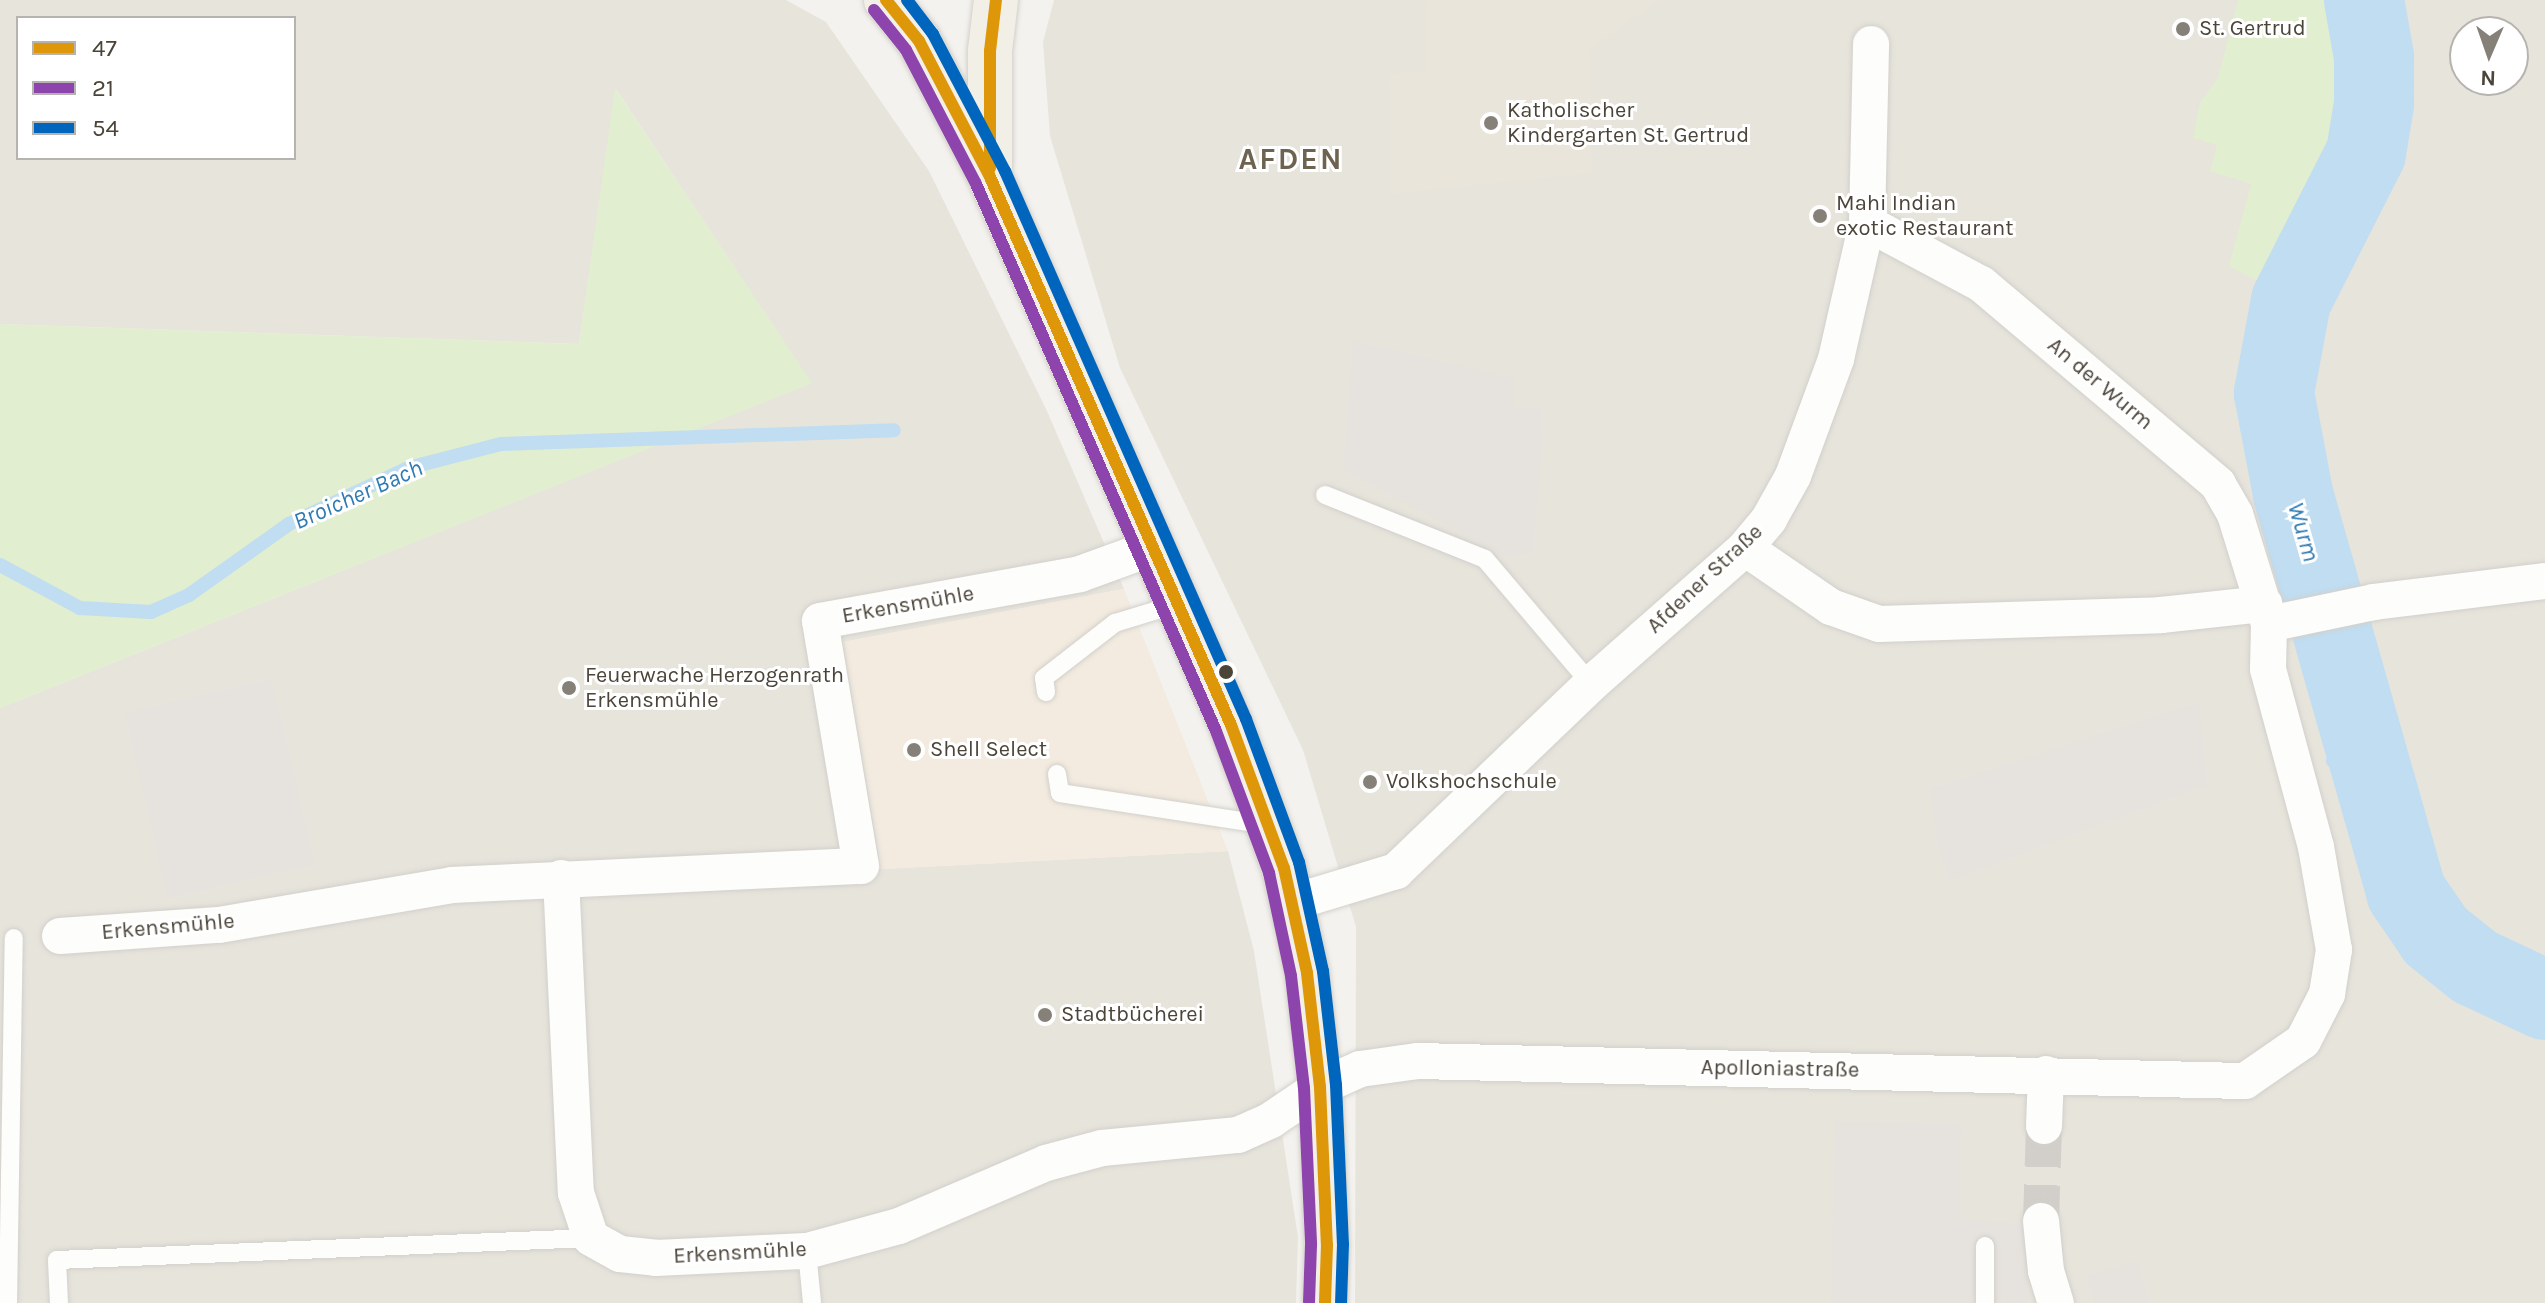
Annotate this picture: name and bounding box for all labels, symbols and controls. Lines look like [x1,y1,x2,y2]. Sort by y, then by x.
legend [16,16,296,160]
place label: St. Gertrud [2199,16,2306,42]
north arrow [2449,16,2529,96]
marker: St. Gertrud [2174,20,2192,38]
text: 47 [92,34,117,62]
text: N [2480,65,2497,91]
text: 21 [92,74,114,102]
place label: Katholischer Kindergarten St. Gertrud [1507,97,1749,148]
text: 54 [92,114,119,142]
marker: Katholischer Kindergarten St. Gertrud [1482,114,1500,132]
district label: AFDEN [1239,141,1343,177]
place label: Mahi Indian exotic Restaurant [1836,190,2014,242]
marker: Mahi Indian exotic Restaurant [1811,207,1829,225]
street label: An der Wurm [2042,332,2158,436]
water label: Broicher Bach [289,454,427,536]
water label: Wurm [2281,499,2325,565]
street label: Afdener Straße [1642,519,1768,639]
street label: Erkensmühle [840,580,976,630]
place label: Feuerwache Herzogenrath Erkensmühle [585,662,844,714]
unlabelled marker [1218,664,1234,680]
marker: Feuerwache Herzogenrath Erkensmühle [560,679,578,697]
place label: Shell Select [930,737,1047,763]
marker: Shell Select [905,741,923,759]
place label: Volkshochschule [1386,769,1557,795]
marker: Volkshochschule [1361,773,1379,791]
street label: Erkensmühle [100,908,236,946]
place label: Stadtbücherei [1061,1002,1204,1028]
marker: Stadtbücherei [1036,1006,1054,1024]
street label: Apolloniastraße [1701,1054,1859,1084]
street label: Erkensmühle [673,1236,807,1270]

